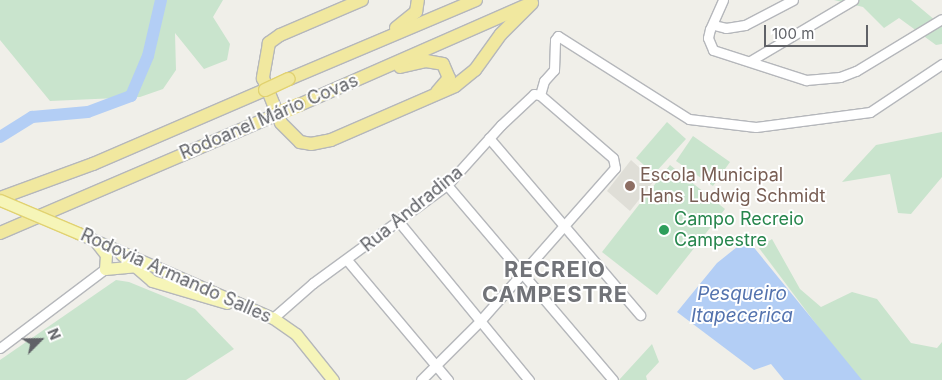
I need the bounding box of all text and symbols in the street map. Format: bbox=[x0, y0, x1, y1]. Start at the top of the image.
scale bar bbox=[767, 15, 871, 47]
text: 100 m bbox=[772, 24, 814, 43]
street label: Rodoanel Mário Covas bbox=[177, 70, 361, 164]
street label: Rua Andradina bbox=[357, 161, 467, 257]
place label: Escola Municipal Hans Ludwig Schmidt bbox=[640, 165, 825, 208]
marker: Escola Municipal Hans Ludwig Schmidt bbox=[624, 180, 636, 192]
place label: Campo Recreio Campestre bbox=[674, 209, 804, 252]
street label: Rodovia Armando Salles bbox=[77, 224, 275, 328]
marker: Campo Recreio Campestre bbox=[658, 224, 670, 236]
district label: RECREIO CAMPESTRE bbox=[481, 256, 629, 308]
water label: Pesqueiro Itapecerica bbox=[691, 283, 793, 327]
north arrow bbox=[15, 315, 65, 365]
text: N bbox=[44, 326, 64, 342]

